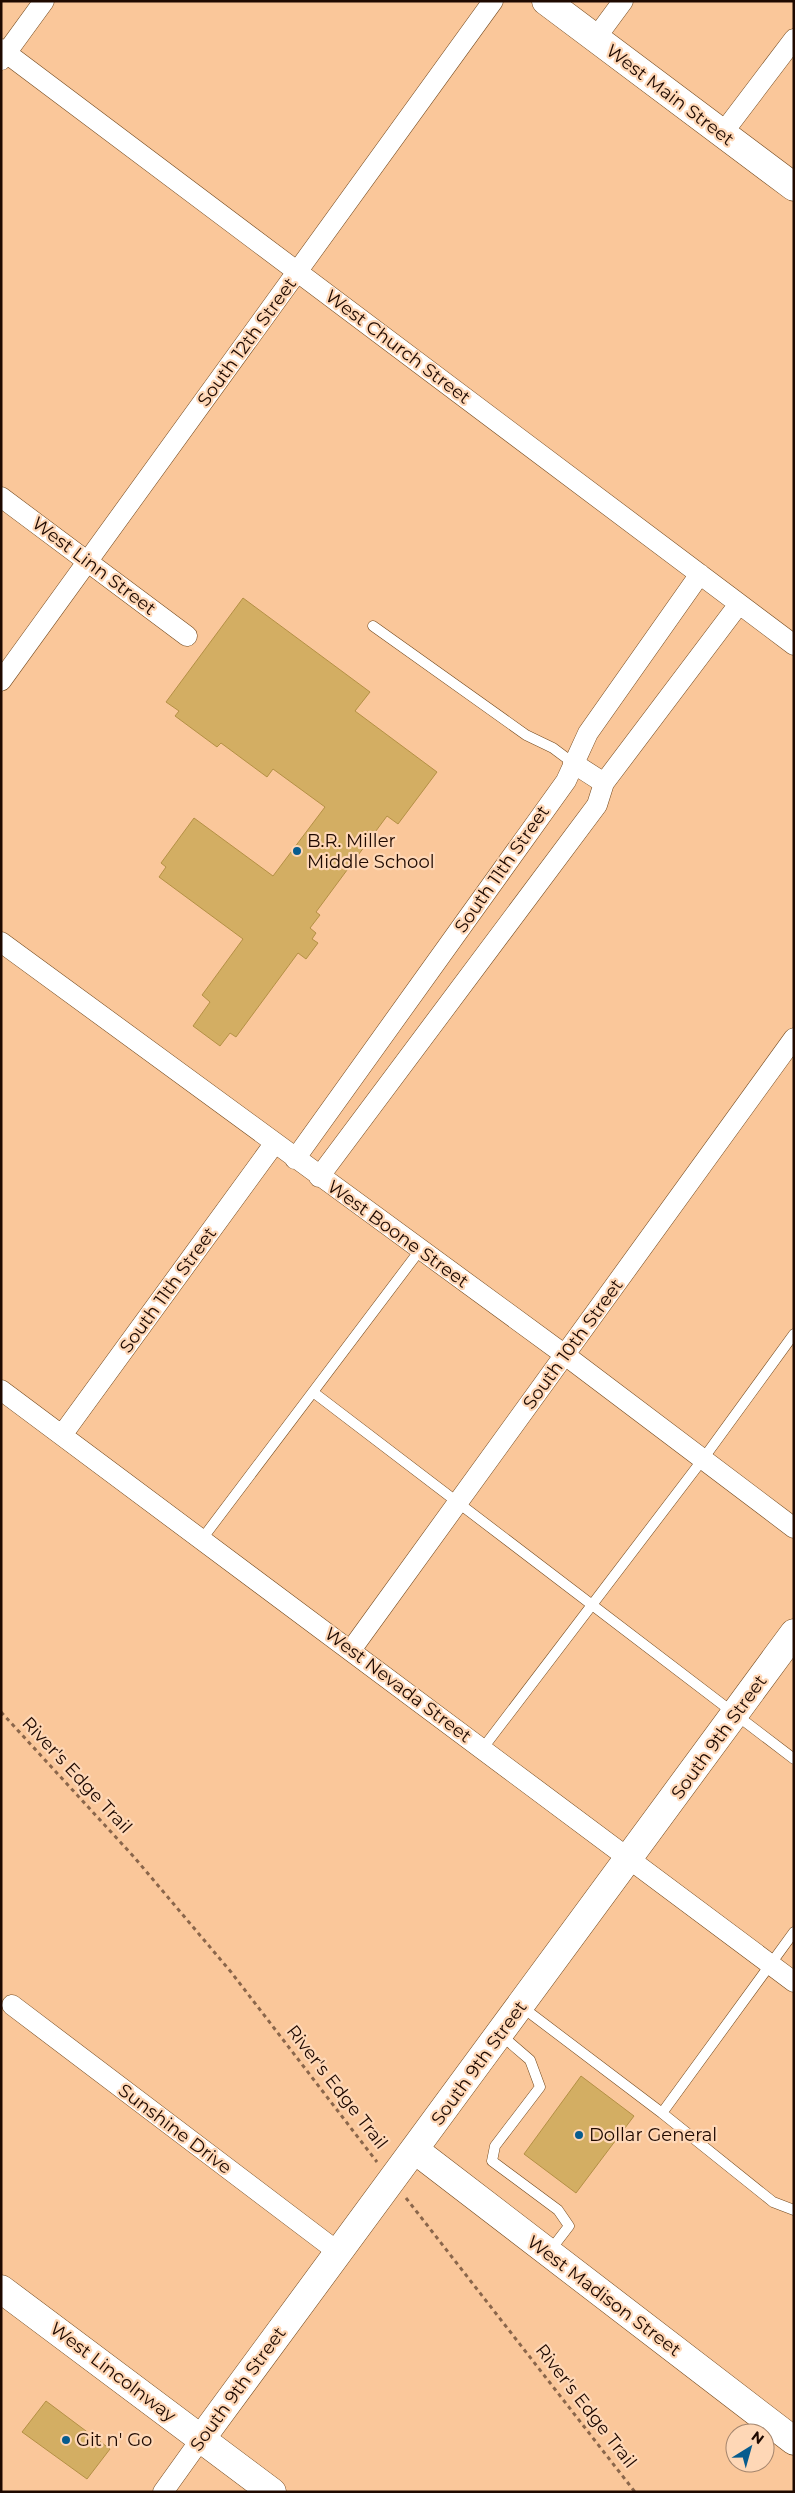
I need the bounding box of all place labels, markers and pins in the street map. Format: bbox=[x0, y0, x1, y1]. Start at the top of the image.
place label: B.R. Miller Middle School bbox=[307, 830, 435, 873]
marker: B.R. Miller Middle School bbox=[291, 845, 303, 857]
place label: Dollar General bbox=[589, 2124, 717, 2146]
marker: Dollar General bbox=[573, 2129, 585, 2141]
place label: Git n' Go bbox=[76, 2429, 152, 2451]
marker: Git n' Go bbox=[60, 2434, 72, 2446]

